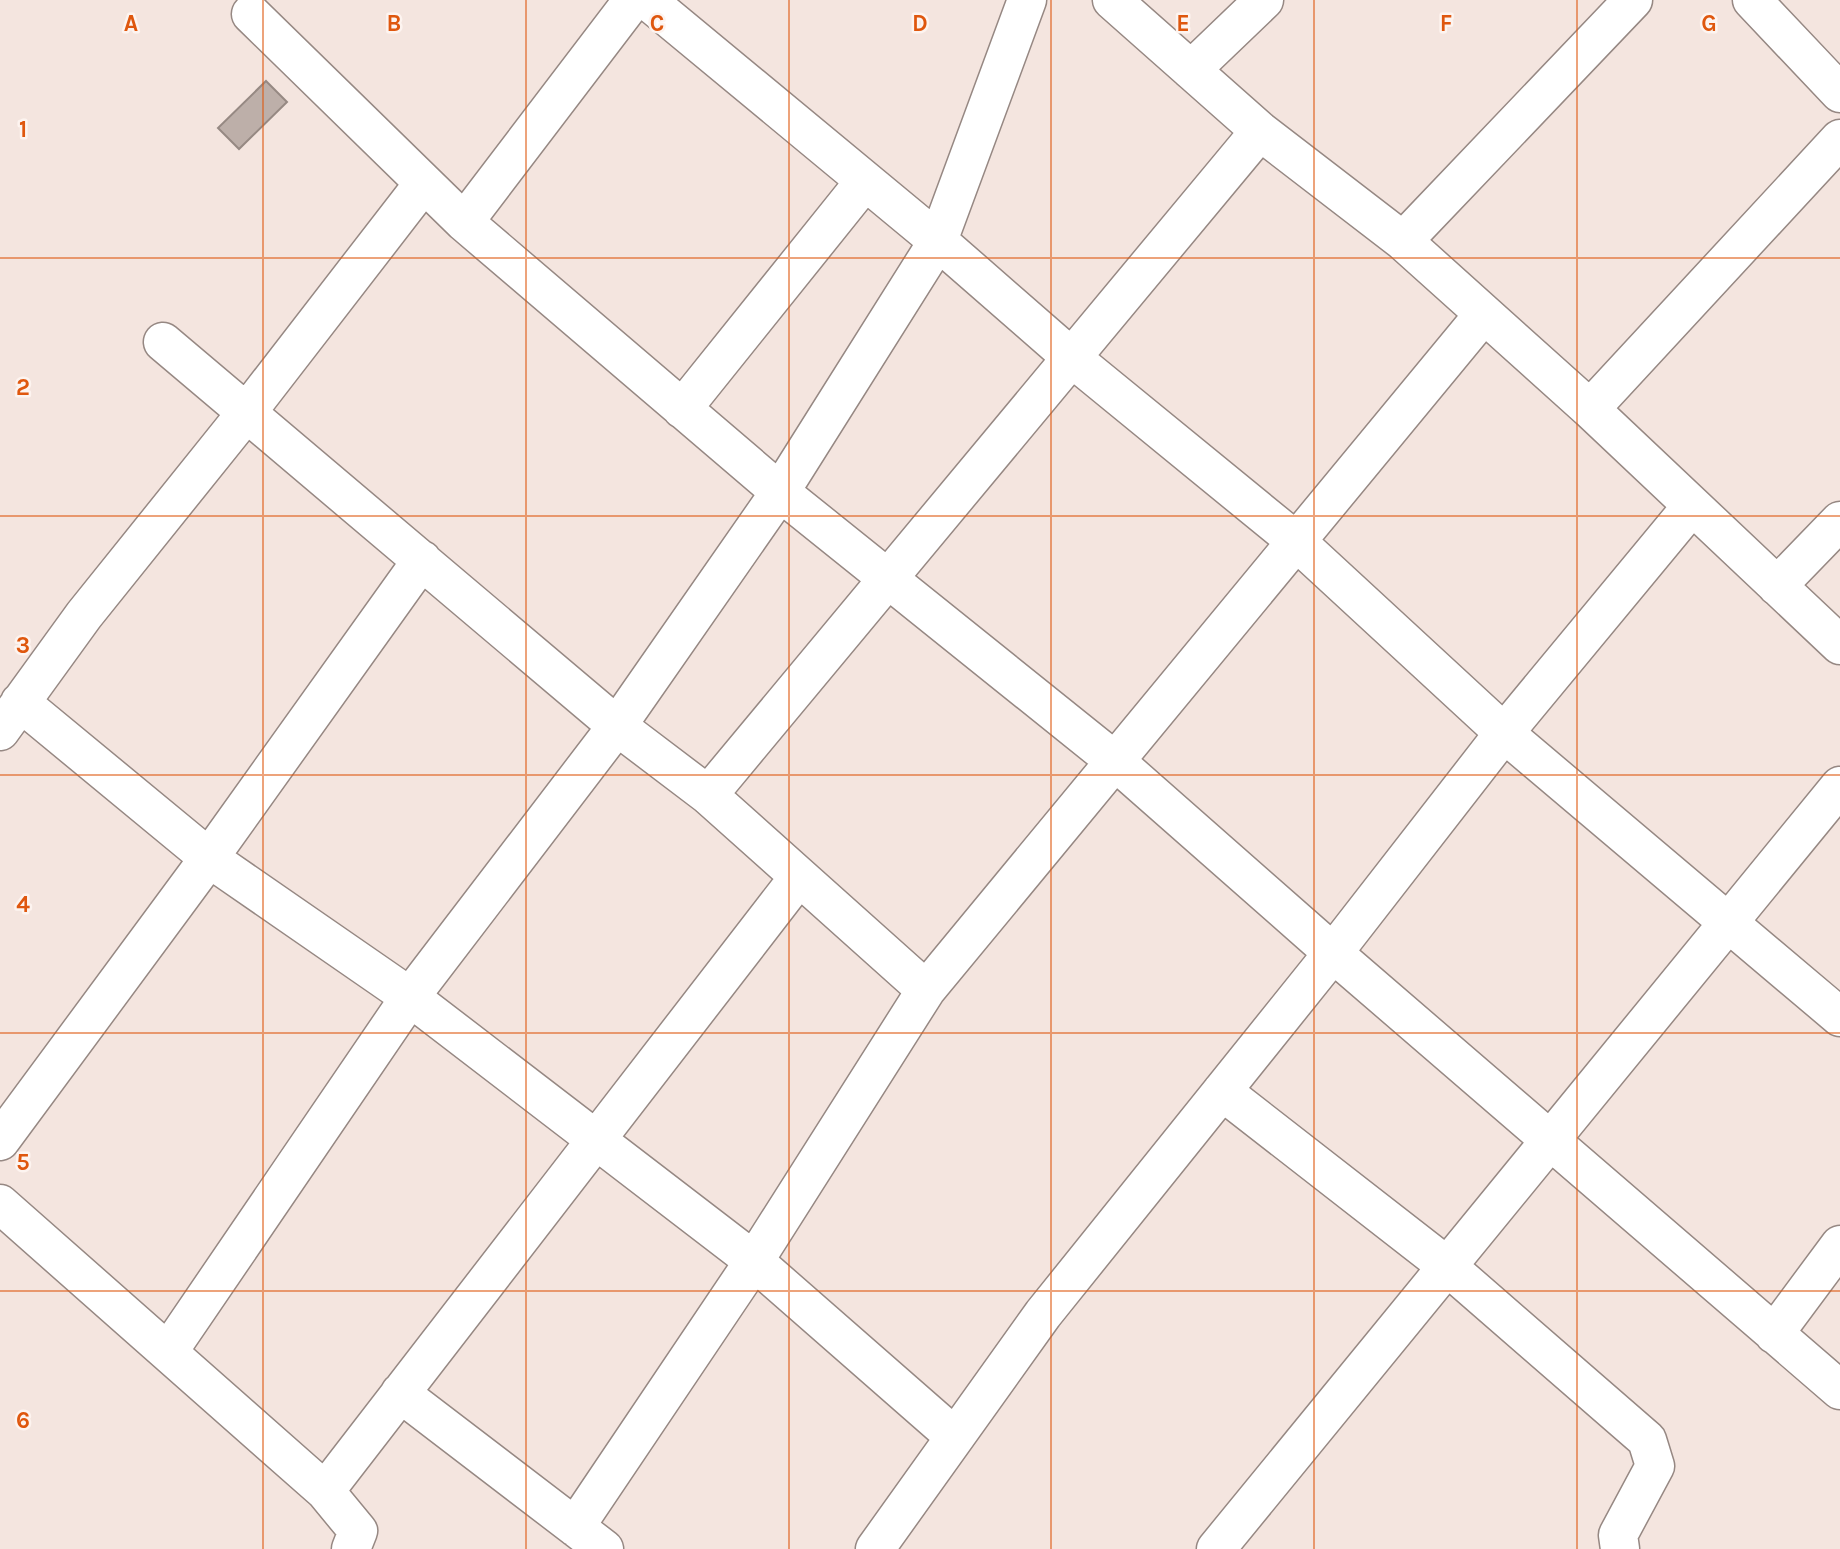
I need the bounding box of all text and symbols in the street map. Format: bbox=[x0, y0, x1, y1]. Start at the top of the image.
text: A bbox=[124, 10, 138, 37]
text: B bbox=[387, 10, 401, 37]
text: C bbox=[650, 10, 664, 37]
text: D bbox=[912, 10, 928, 37]
text: E bbox=[1176, 10, 1190, 37]
text: F bbox=[1440, 10, 1452, 37]
text: G bbox=[1701, 10, 1717, 37]
text: 1 bbox=[19, 116, 27, 143]
text: 2 bbox=[16, 374, 30, 401]
text: 3 bbox=[16, 632, 30, 659]
text: 4 bbox=[16, 891, 30, 918]
text: 5 bbox=[16, 1149, 30, 1176]
text: 6 bbox=[16, 1407, 30, 1434]

